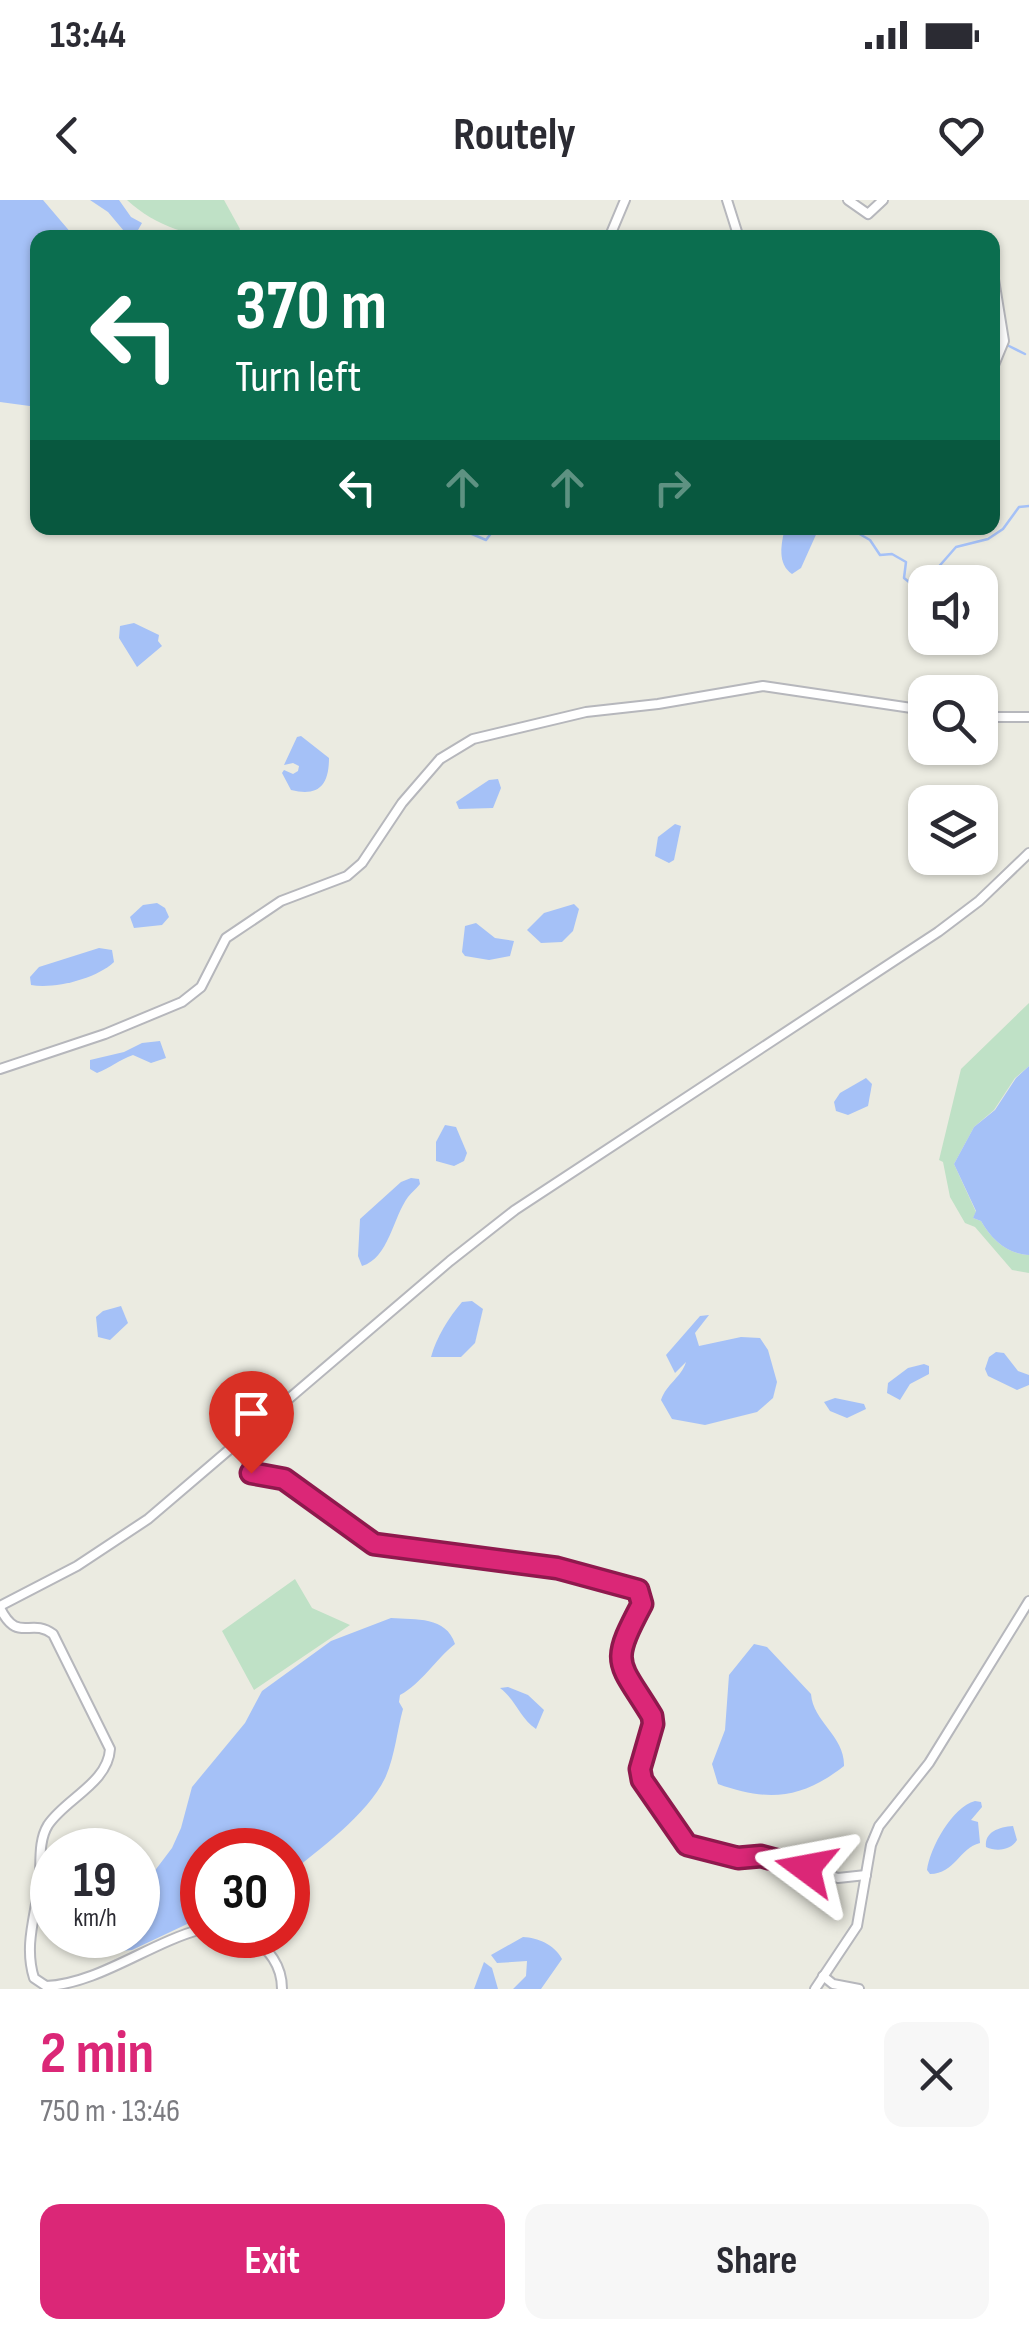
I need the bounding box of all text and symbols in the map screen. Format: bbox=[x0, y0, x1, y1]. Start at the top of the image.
text: 13:44 bbox=[50, 13, 126, 58]
icon: back bbox=[40, 108, 95, 163]
text: Routely bbox=[453, 108, 576, 163]
icon: heart bbox=[934, 108, 989, 163]
text: 370 m bbox=[235, 265, 387, 349]
icon: left bbox=[70, 270, 200, 400]
text: Turn left bbox=[235, 350, 361, 405]
icon: left bbox=[330, 460, 385, 515]
icon: ahead bbox=[435, 460, 490, 515]
icon: ahead bbox=[540, 460, 595, 515]
icon: right bbox=[645, 460, 700, 515]
map controls bbox=[908, 565, 998, 875]
button: sound bbox=[908, 565, 998, 655]
button: search bbox=[908, 675, 998, 765]
button: layers bbox=[908, 785, 998, 875]
pin bbox=[209, 1371, 294, 1474]
icon: arrive bbox=[224, 1386, 279, 1441]
position arrow bbox=[754, 1816, 858, 1920]
speed limit sign: 30 bbox=[180, 1828, 310, 1958]
text: 19 bbox=[73, 1851, 117, 1911]
text: km/h bbox=[73, 1903, 117, 1934]
text: 2 min bbox=[40, 2018, 154, 2090]
button: close bbox=[884, 2022, 989, 2127]
text: 750 m · 13:46 bbox=[40, 2092, 180, 2131]
button: Exit bbox=[40, 2204, 505, 2319]
button: Share bbox=[525, 2204, 989, 2319]

